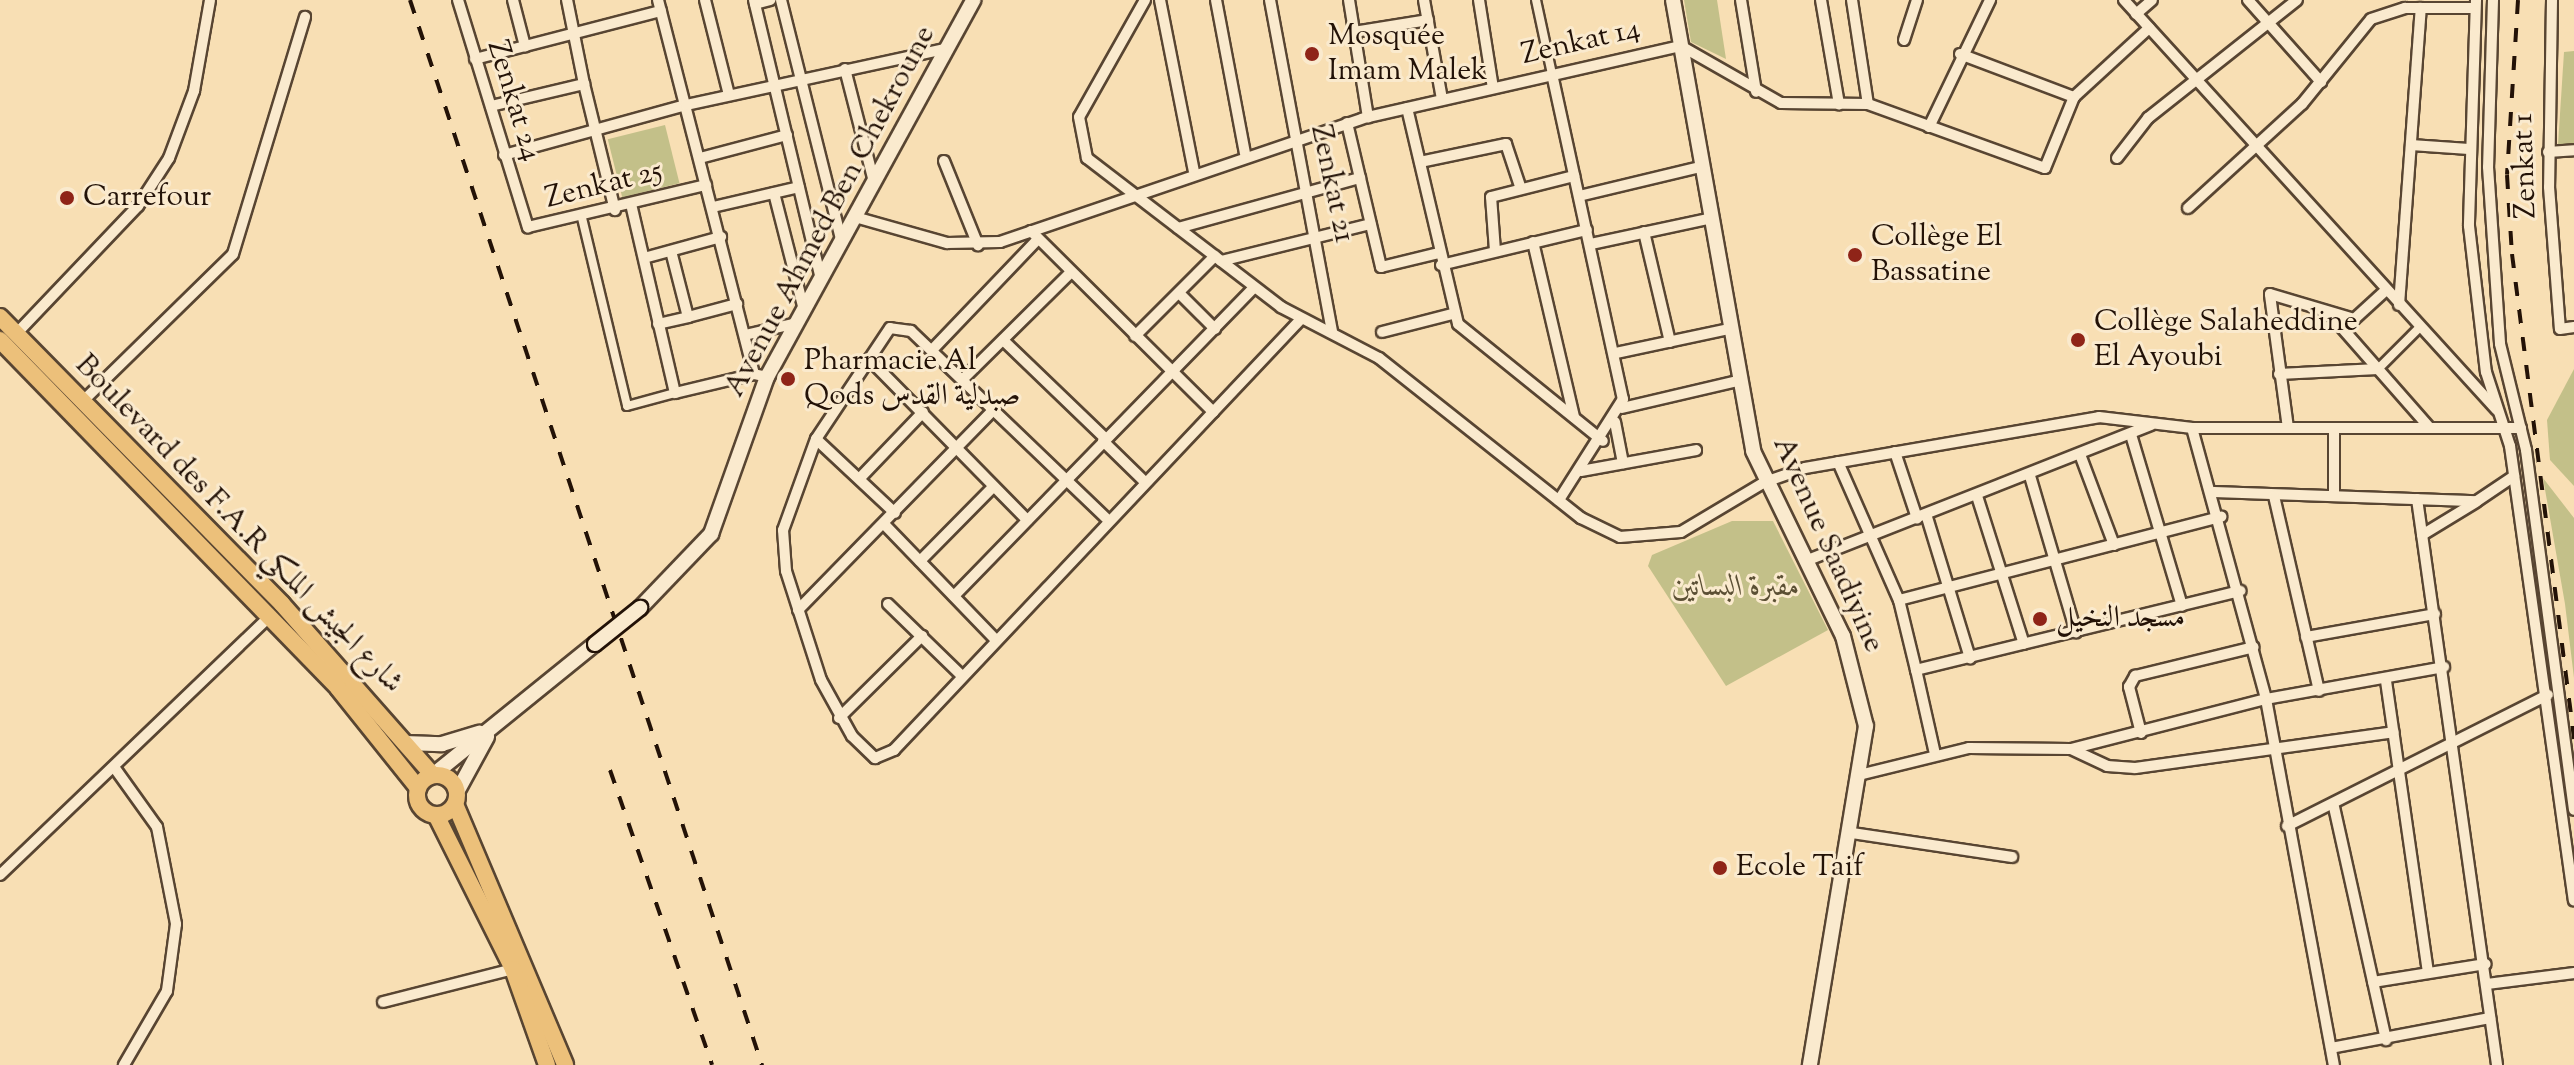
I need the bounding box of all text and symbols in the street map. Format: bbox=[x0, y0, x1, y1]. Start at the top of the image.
street label: Zenkat 14 bbox=[1518, 12, 1644, 74]
place label: Mosquée Imam Malek bbox=[1328, 19, 1487, 90]
street label: Avenue Ahmed Ben Chekroune bbox=[718, 20, 944, 404]
street label: Zenkat 24 bbox=[478, 36, 548, 166]
marker: Mosquée Imam Malek bbox=[1303, 45, 1321, 63]
street label: Zenkat 1 bbox=[2506, 113, 2546, 219]
street label: Zenkat 21 bbox=[1301, 122, 1361, 246]
street label: Zenkat 25 bbox=[542, 154, 666, 218]
place label: Carrefour bbox=[83, 180, 211, 216]
marker: Carrefour bbox=[58, 189, 76, 207]
place label: Collège El Bassatine bbox=[1871, 220, 2002, 290]
marker: Collège El Bassatine bbox=[1846, 246, 1864, 264]
place label: Collège Salaheddine El Ayoubi bbox=[2094, 305, 2358, 376]
marker: Collège Salaheddine El Ayoubi bbox=[2069, 331, 2087, 349]
place label: Pharmacie Al Qods صبدلية القدس bbox=[804, 344, 1020, 414]
street label: Boulevard des F.A.R شارع الجيش الملكي bbox=[66, 348, 410, 702]
marker: Pharmacie Al Qods صبدلية القدس bbox=[779, 370, 797, 388]
street label: Avenue Saadiyine bbox=[1763, 432, 1891, 658]
park label: مقبرة البساتين bbox=[1672, 570, 1800, 606]
place label: مسجد النخيل bbox=[2056, 601, 2185, 637]
marker: مسجد النخيل bbox=[2031, 610, 2049, 628]
place label: Ecole Taif bbox=[1736, 850, 1864, 886]
marker: Ecole Taif bbox=[1711, 859, 1729, 877]

